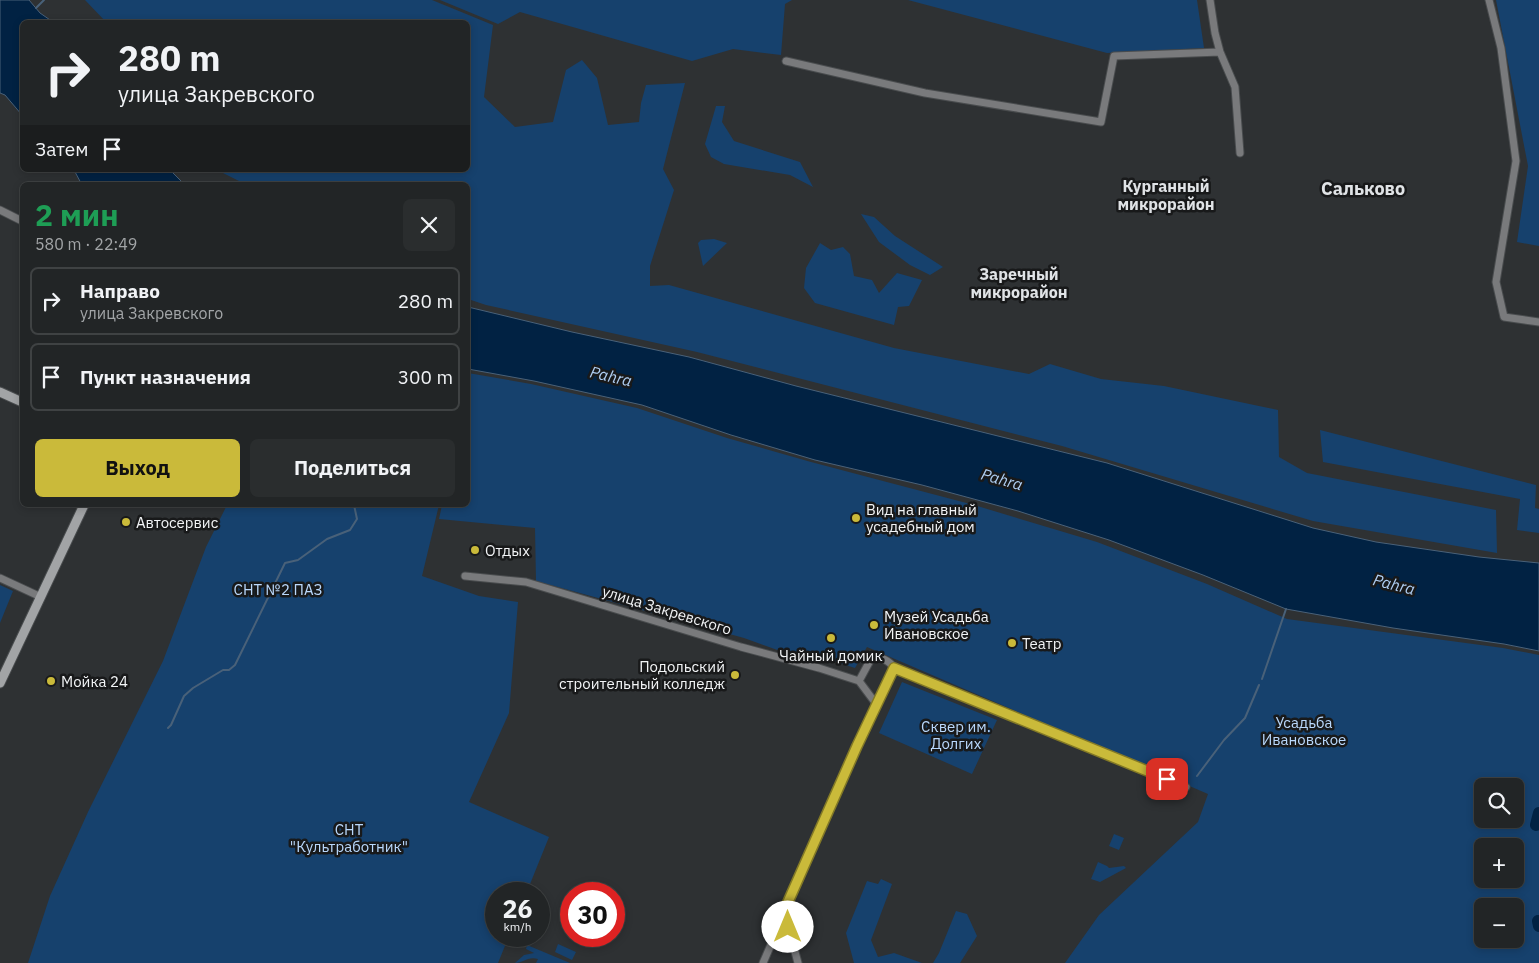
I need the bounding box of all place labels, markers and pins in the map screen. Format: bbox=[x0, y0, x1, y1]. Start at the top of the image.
place label: Вид на главный усадебный дом bbox=[866, 500, 977, 536]
marker: Вид на главный усадебный дом bbox=[850, 512, 862, 524]
place label: Автосервис bbox=[136, 513, 219, 532]
marker: Автосервис bbox=[120, 516, 132, 528]
place label: Отдых bbox=[485, 541, 530, 560]
marker: Отдых bbox=[469, 544, 481, 556]
place label: Музей Усадьба Ивановское bbox=[884, 607, 989, 643]
marker: Музей Усадьба Ивановское bbox=[868, 619, 880, 631]
marker: Чайный домик bbox=[825, 632, 837, 644]
place label: Театр bbox=[1022, 634, 1061, 653]
marker: Театр bbox=[1006, 637, 1018, 649]
place label: Чайный домик bbox=[779, 646, 883, 665]
place label: Подольский строительный колледж bbox=[559, 657, 725, 693]
marker: Подольский строительный колледж bbox=[729, 669, 741, 681]
place label: Мойка 24 bbox=[61, 672, 128, 691]
marker: Мойка 24 bbox=[45, 675, 57, 687]
pin bbox=[1146, 758, 1188, 800]

